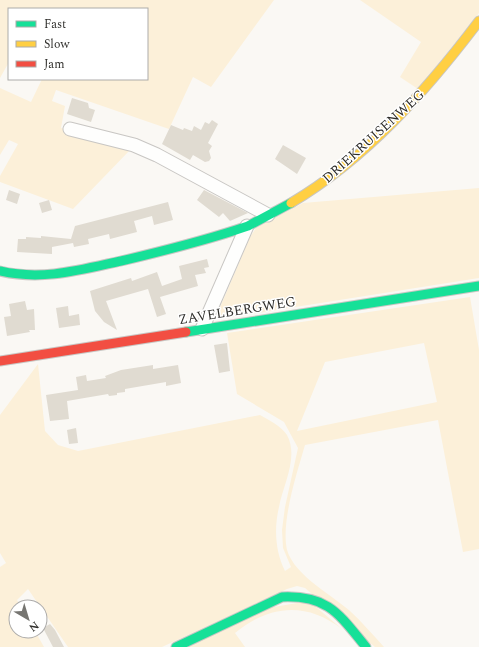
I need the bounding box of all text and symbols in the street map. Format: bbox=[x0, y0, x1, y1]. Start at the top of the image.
legend bbox=[8, 8, 148, 80]
text: Fast bbox=[44, 15, 66, 34]
text: Slow bbox=[44, 35, 70, 54]
text: Jam bbox=[44, 55, 65, 74]
street label: DRIEKRUISENWEG bbox=[317, 84, 429, 188]
street label: ZAVELBERGWEG bbox=[177, 291, 297, 330]
north arrow bbox=[8, 599, 48, 639]
text: N bbox=[25, 617, 43, 636]

